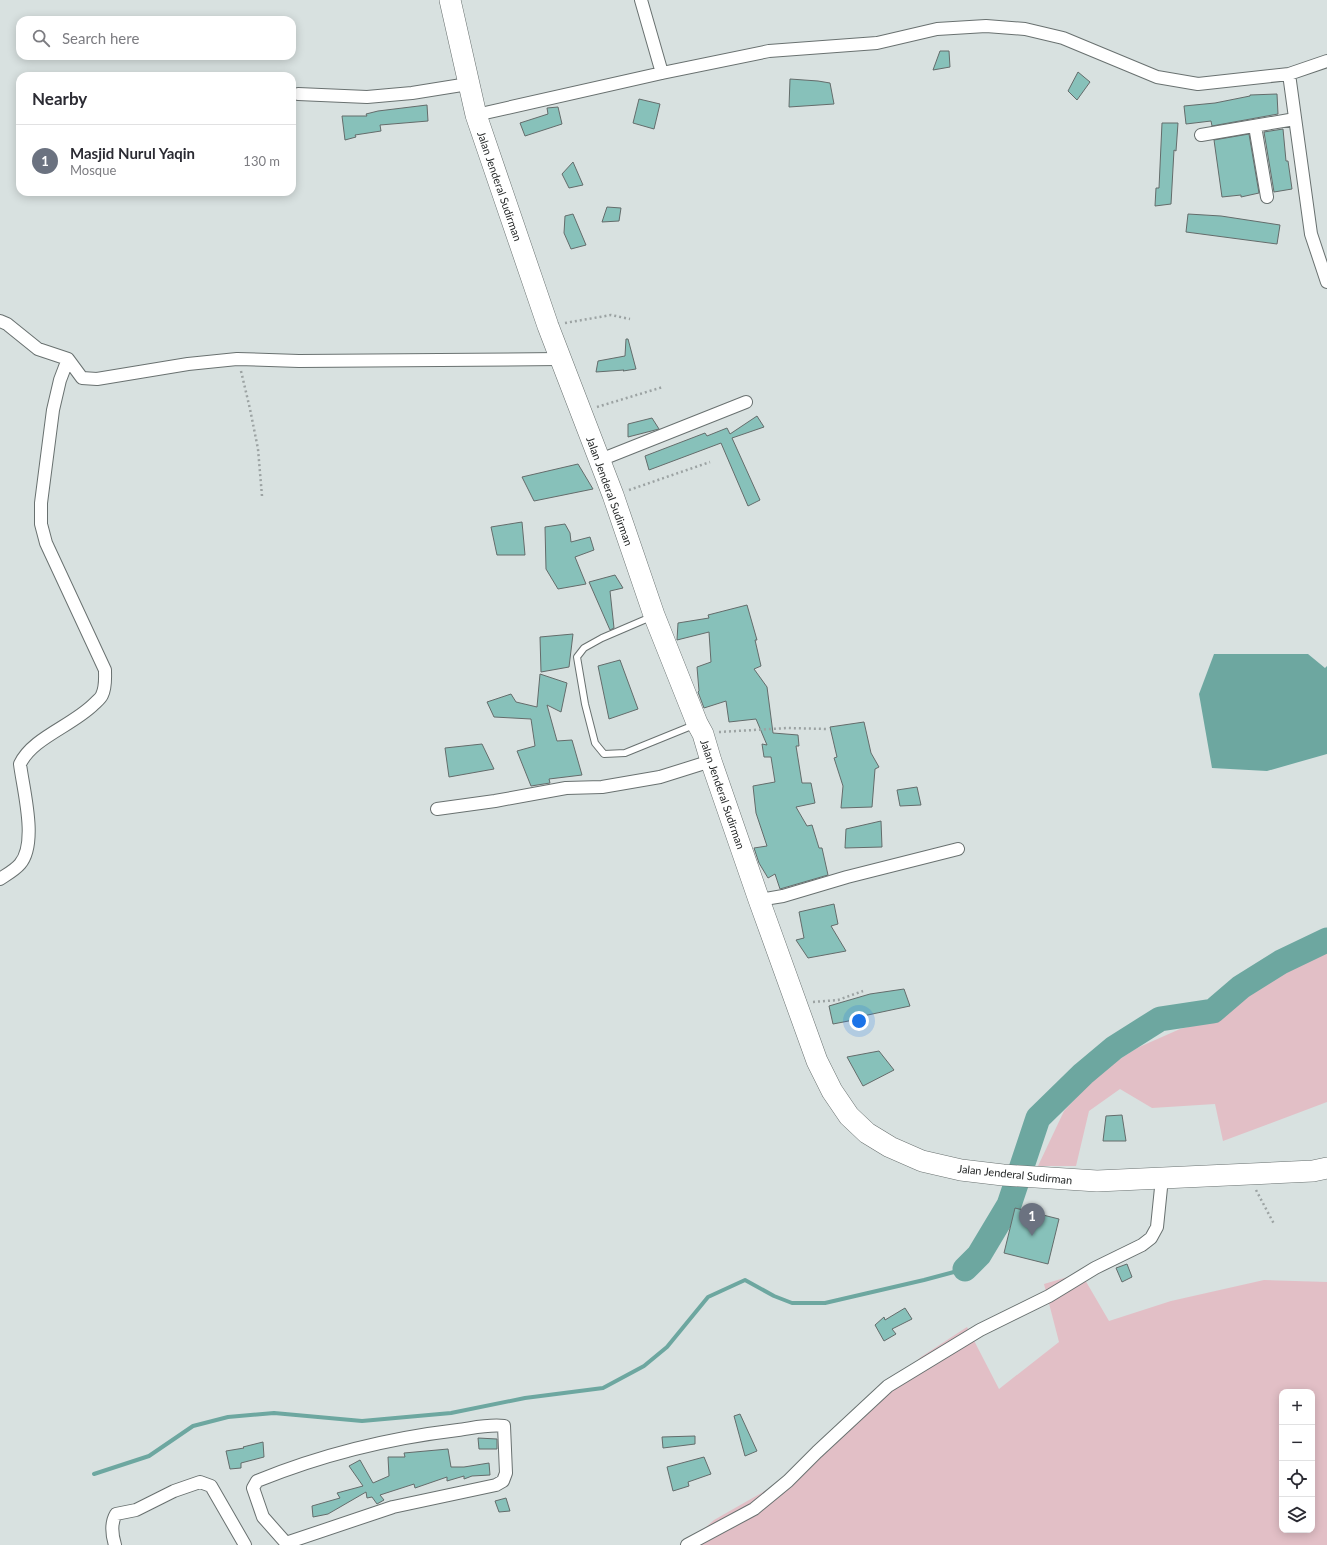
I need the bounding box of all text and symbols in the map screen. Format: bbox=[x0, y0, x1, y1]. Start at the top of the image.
search box bbox=[16, 16, 296, 60]
icon: search bbox=[30, 27, 52, 49]
text: Search here bbox=[62, 29, 139, 47]
text: Nearby bbox=[32, 88, 87, 109]
street label: Jalan Jenderal Sudirman bbox=[475, 129, 525, 243]
text: Masjid Nurul Yaqin bbox=[70, 144, 195, 162]
text: 1 bbox=[41, 153, 49, 169]
text: 130 m bbox=[243, 153, 280, 169]
text: Mosque bbox=[70, 162, 116, 178]
street label: Jalan Jenderal Sudirman bbox=[584, 435, 636, 547]
street label: Jalan Jenderal Sudirman bbox=[698, 737, 748, 851]
your location bbox=[849, 1011, 869, 1031]
street label: Jalan Jenderal Sudirman bbox=[957, 1162, 1073, 1186]
pin: 1 bbox=[1019, 1203, 1045, 1236]
map controls bbox=[1279, 1389, 1315, 1533]
button: + bbox=[1279, 1389, 1315, 1425]
button: − bbox=[1279, 1425, 1315, 1461]
button: locate bbox=[1279, 1461, 1315, 1497]
button: layers bbox=[1279, 1497, 1315, 1533]

